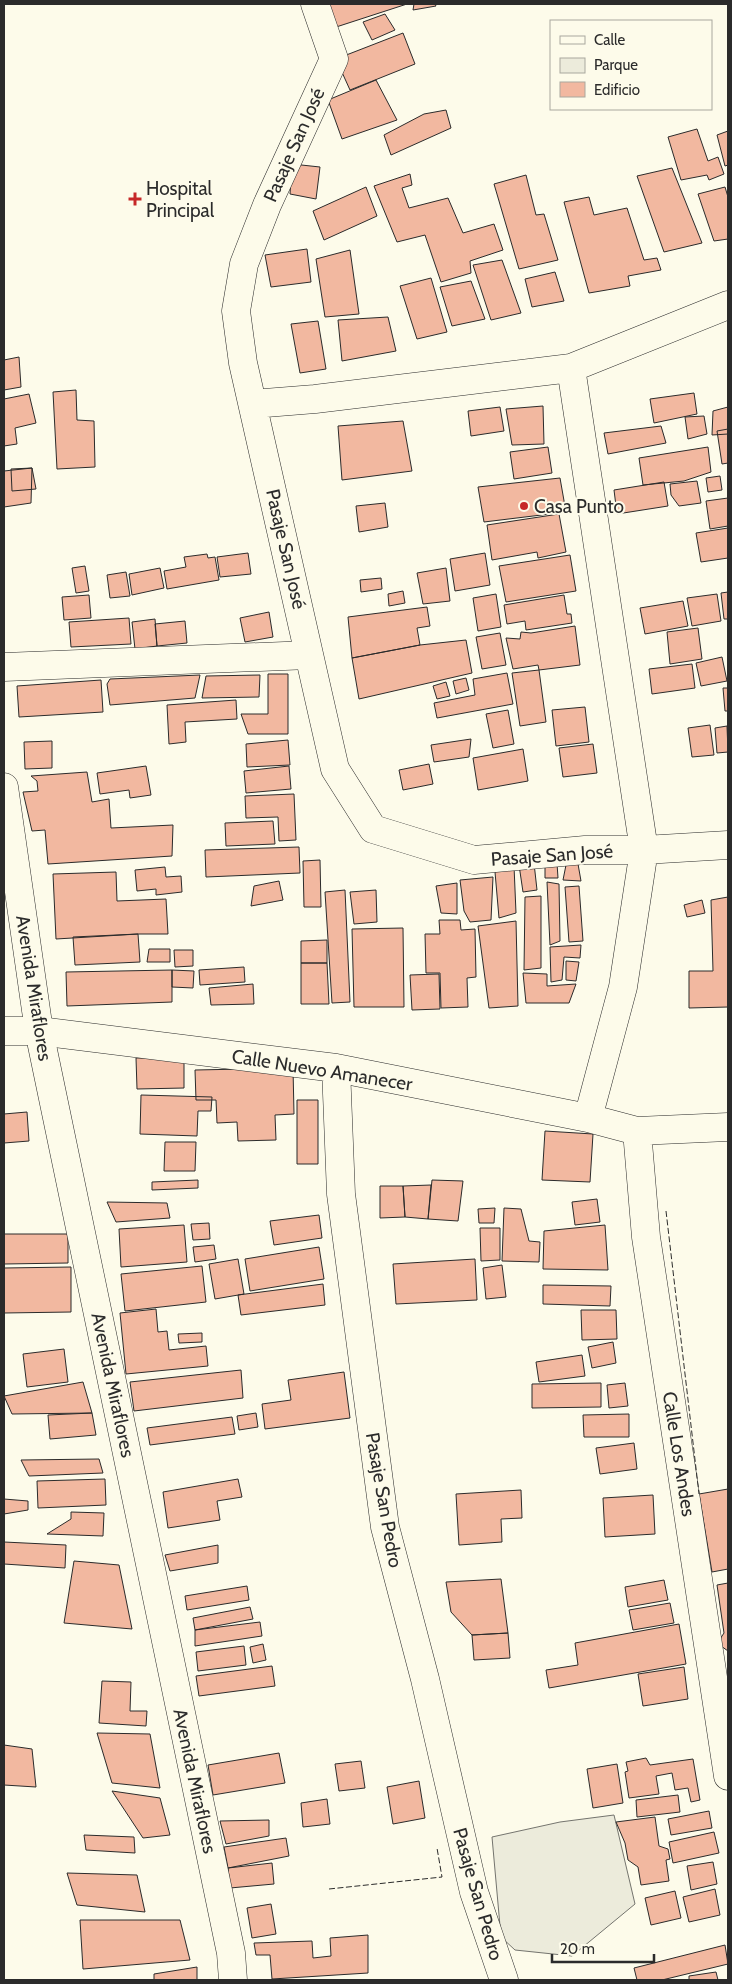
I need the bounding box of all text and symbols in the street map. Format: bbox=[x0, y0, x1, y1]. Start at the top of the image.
legend bbox=[550, 20, 712, 110]
text: Calle bbox=[594, 31, 625, 49]
text: Parque bbox=[594, 56, 638, 74]
text: Edificio bbox=[594, 81, 640, 99]
street label: Pasaje San José bbox=[259, 84, 330, 206]
place label: Hospital Principal bbox=[146, 177, 215, 222]
marker: Hospital Principal bbox=[128, 192, 142, 206]
street label: Pasaje San José bbox=[261, 487, 311, 612]
place label: Casa Punto bbox=[534, 495, 624, 518]
marker: Casa Punto bbox=[518, 500, 530, 512]
street label: Pasaje San José bbox=[490, 839, 614, 871]
street label: Avenida Miraflores bbox=[11, 914, 57, 1063]
street label: Calle Nuevo Amanecer bbox=[230, 1044, 414, 1096]
street label: Avenida Miraflores bbox=[86, 1311, 140, 1459]
street label: Calle Los Andes bbox=[658, 1390, 700, 1518]
street label: Pasaje San Pedro bbox=[361, 1431, 407, 1569]
street label: Avenida Miraflores bbox=[168, 1707, 222, 1855]
street label: Pasaje San Pedro bbox=[448, 1825, 508, 1963]
scale bar bbox=[552, 1932, 654, 1964]
text: 20 m bbox=[560, 1940, 595, 1958]

